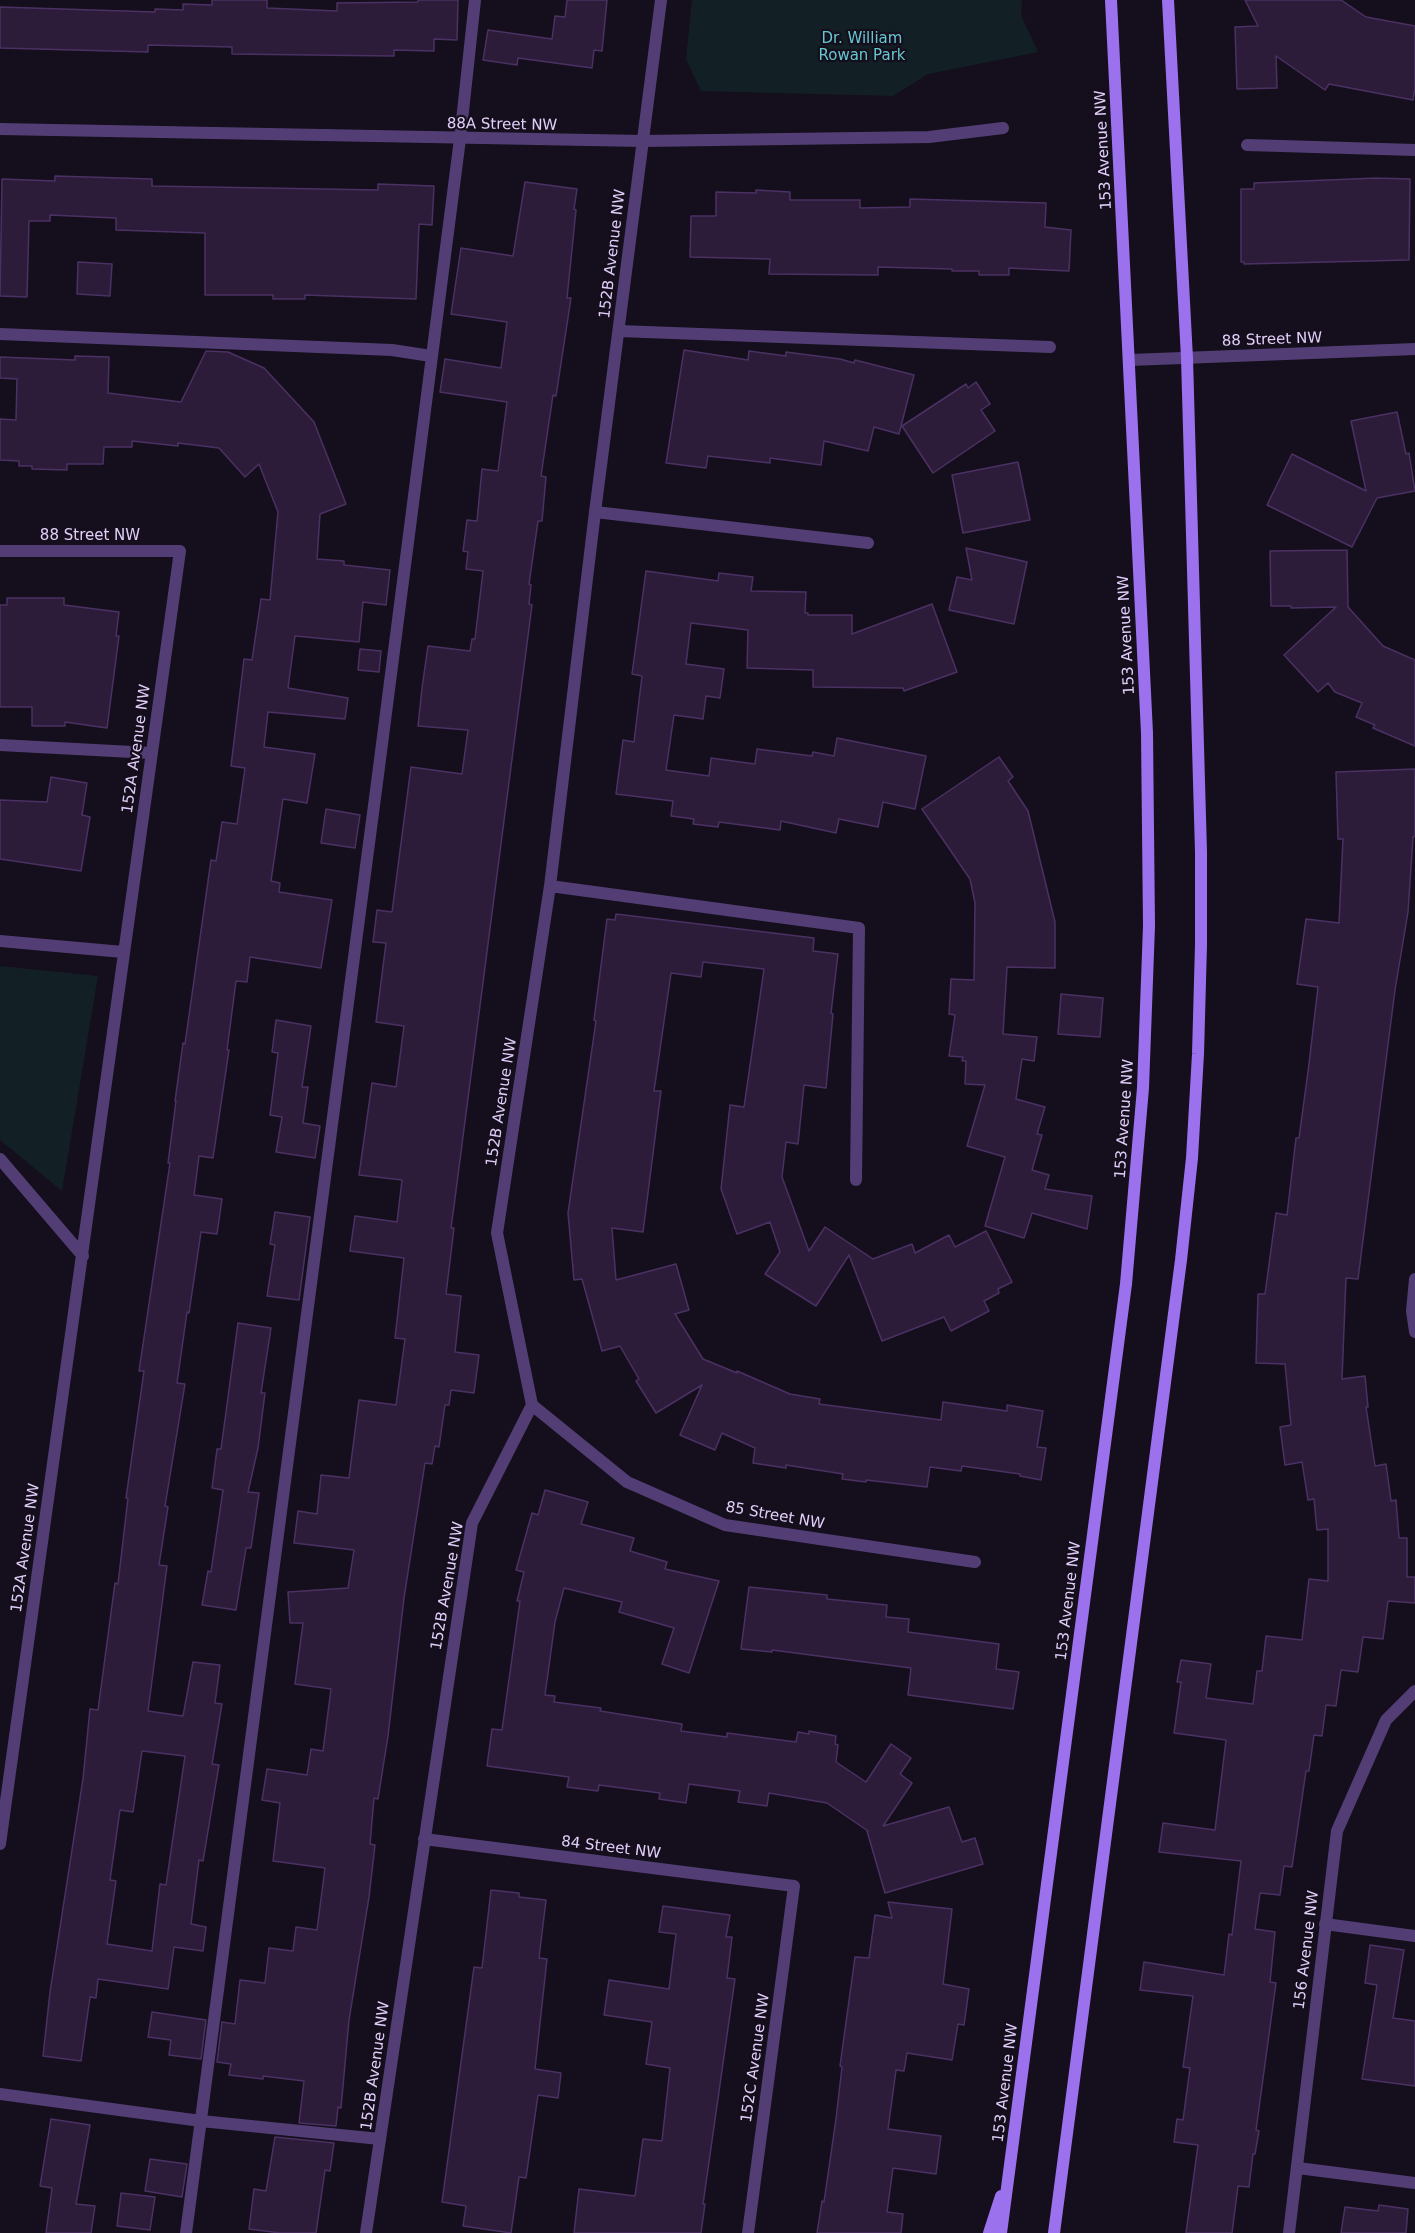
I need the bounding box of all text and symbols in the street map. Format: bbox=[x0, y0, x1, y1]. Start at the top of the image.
park label: Dr. William Rowan Park bbox=[818, 30, 906, 65]
street label: 153 Avenue NW bbox=[1092, 90, 1116, 210]
street label: 88A Street NW bbox=[447, 115, 557, 135]
street label: 152B Avenue NW bbox=[596, 188, 630, 320]
street label: 88 Street NW bbox=[1222, 329, 1322, 351]
street label: 88 Street NW bbox=[40, 527, 140, 545]
street label: 153 Avenue NW bbox=[1115, 575, 1139, 695]
street label: 152A Avenue NW bbox=[119, 683, 155, 815]
street label: 152B Avenue NW bbox=[483, 1036, 521, 1168]
street label: 153 Avenue NW bbox=[1112, 1059, 1138, 1179]
street label: 152A Avenue NW bbox=[8, 1482, 44, 1614]
street label: 85 Street NW bbox=[724, 1498, 826, 1534]
street label: 152B Avenue NW bbox=[428, 1520, 468, 1652]
street label: 153 Avenue NW bbox=[1053, 1540, 1085, 1662]
street label: 84 Street NW bbox=[560, 1833, 662, 1863]
street label: 156 Avenue NW bbox=[1291, 1889, 1323, 2011]
street label: 152C Avenue NW bbox=[738, 1992, 774, 2124]
street label: 152B Avenue NW bbox=[358, 2000, 394, 2132]
street label: 153 Avenue NW bbox=[990, 2022, 1022, 2144]

